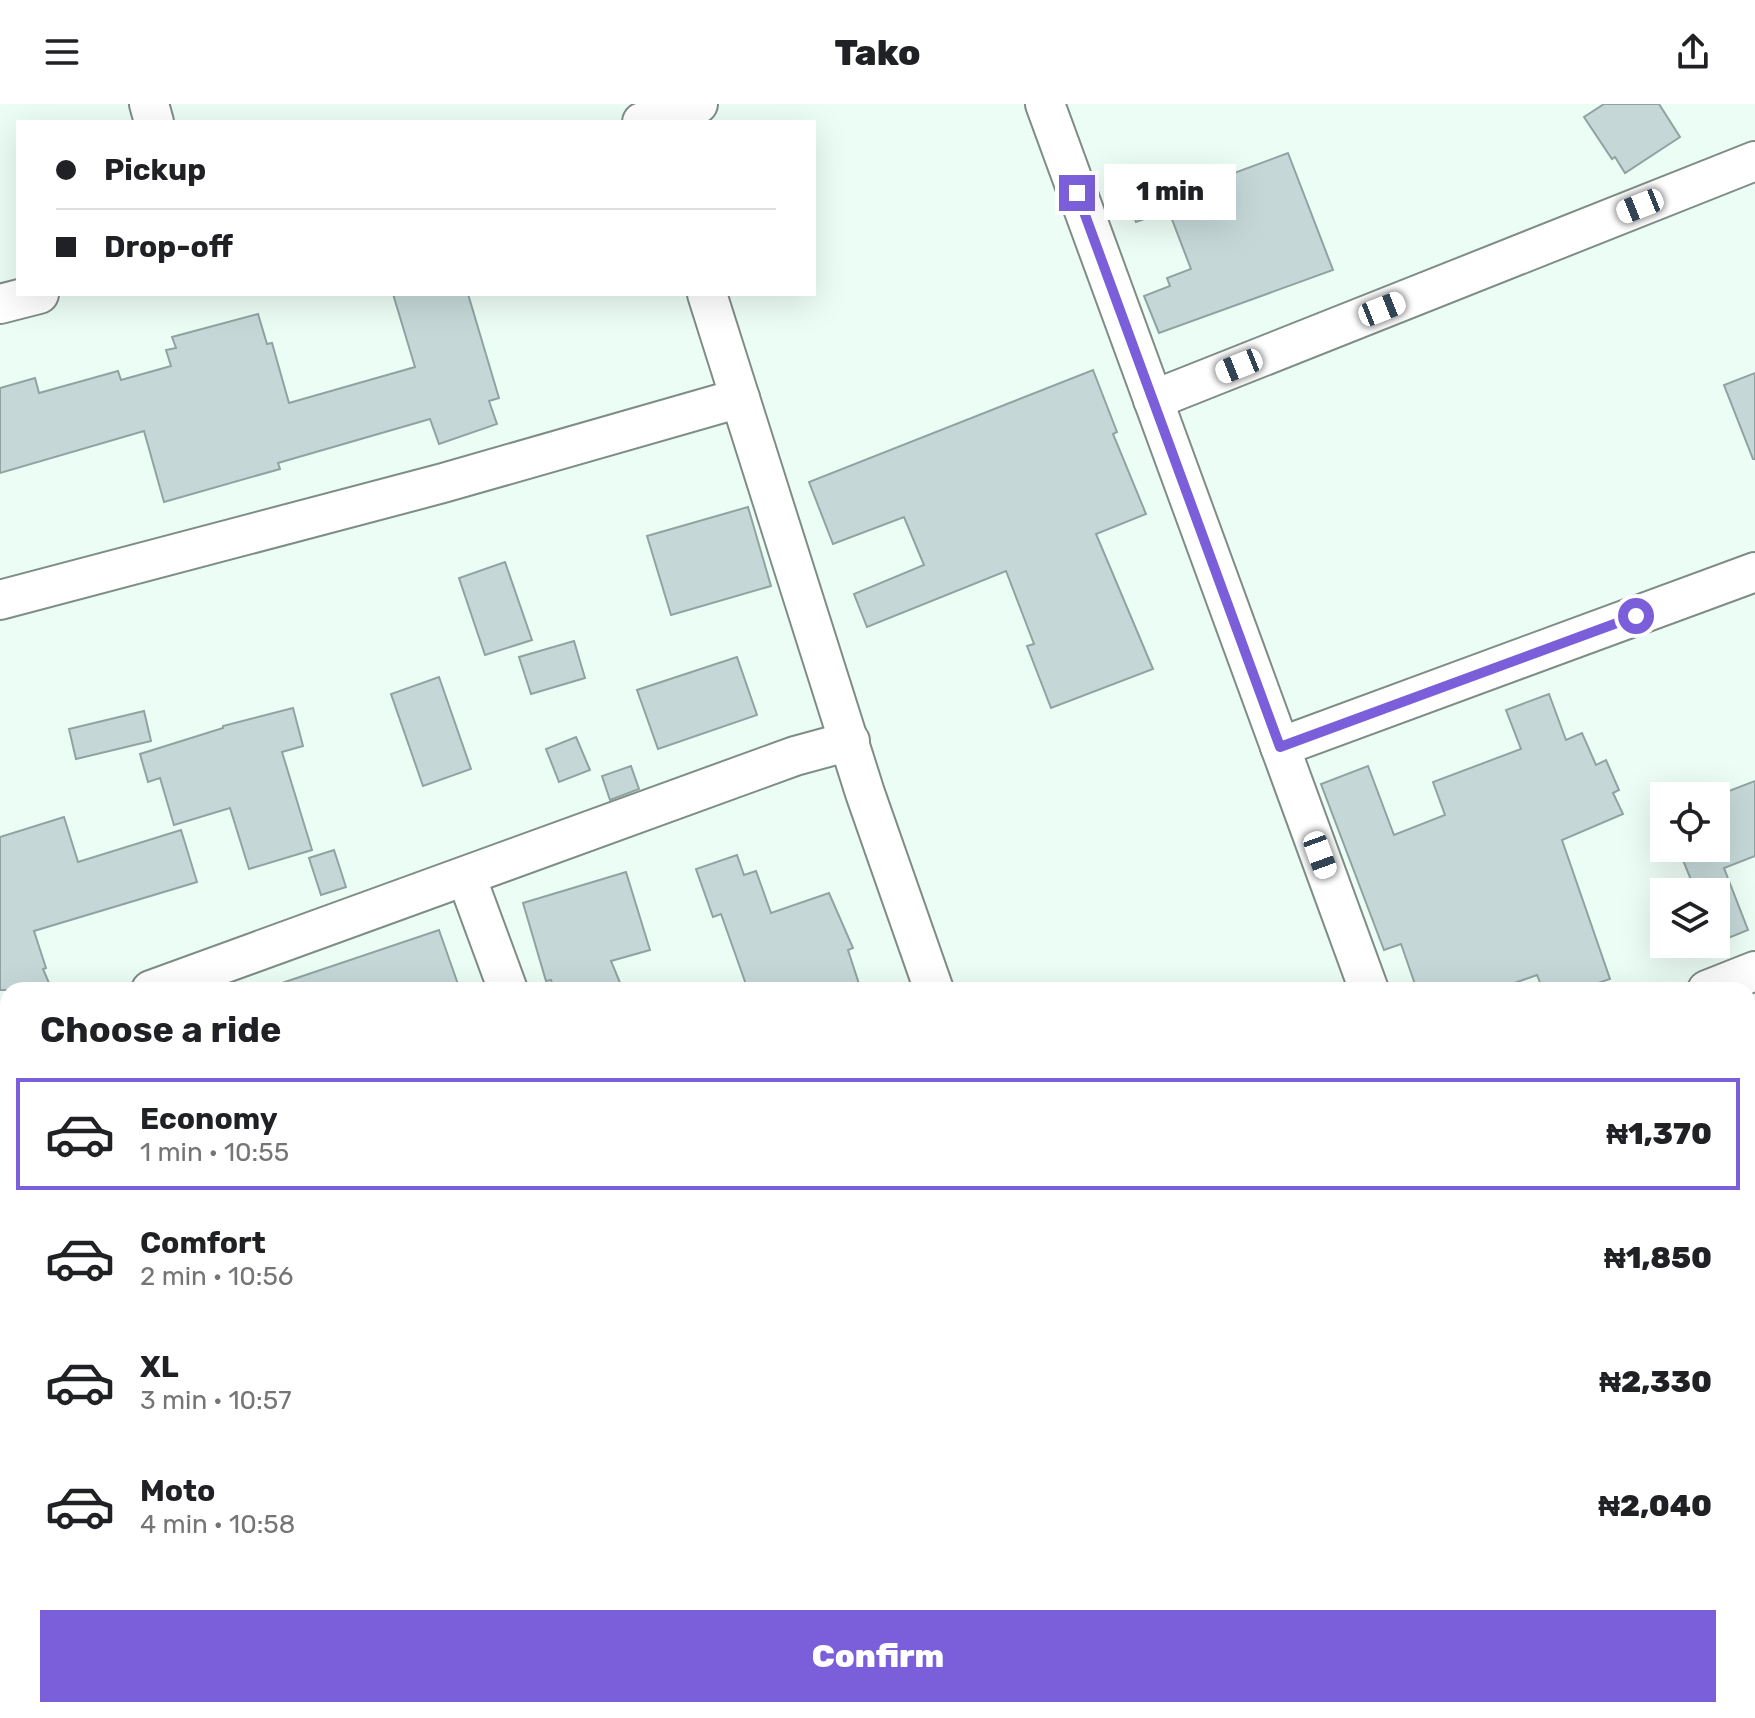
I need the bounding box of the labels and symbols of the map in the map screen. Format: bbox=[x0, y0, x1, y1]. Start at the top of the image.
callout: 1 min bbox=[1105, 165, 1237, 221]
route end bbox=[1059, 175, 1095, 211]
car bbox=[1613, 186, 1667, 226]
car bbox=[1355, 289, 1409, 329]
car bbox=[1212, 346, 1266, 386]
route start bbox=[1618, 598, 1654, 634]
car bbox=[1301, 828, 1339, 882]

